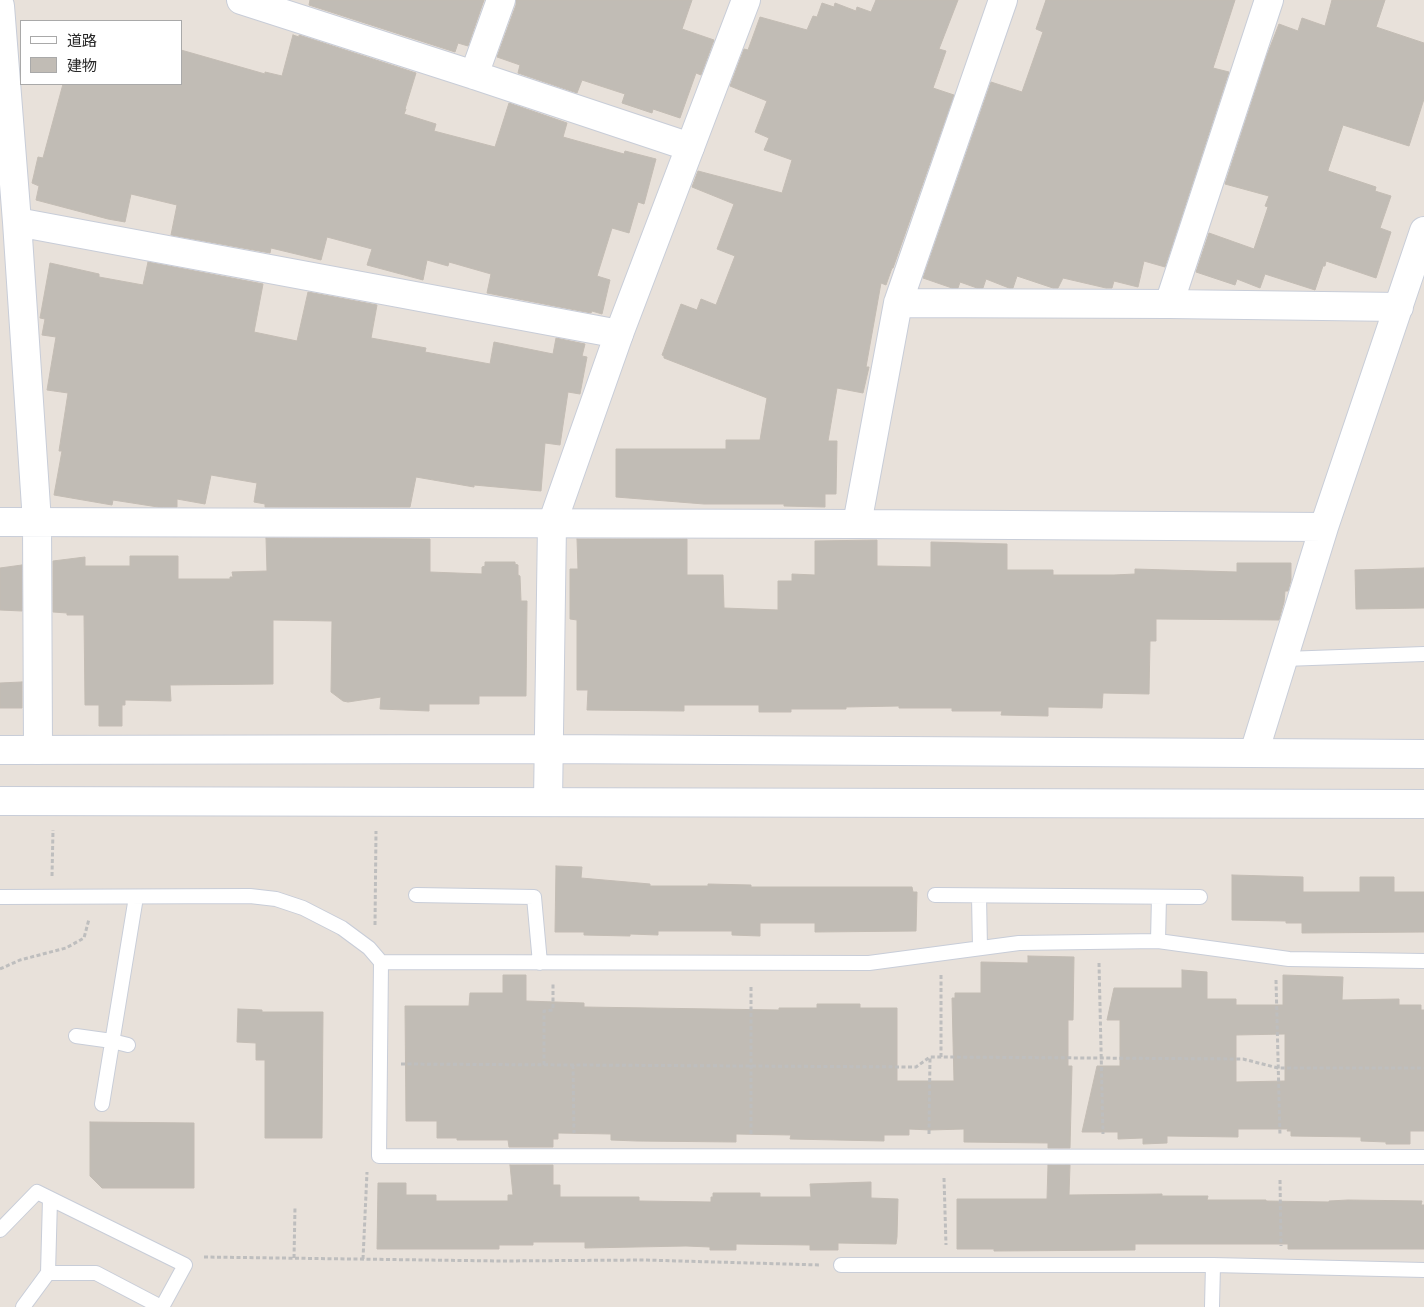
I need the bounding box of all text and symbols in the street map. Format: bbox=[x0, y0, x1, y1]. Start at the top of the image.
legend bbox=[20, 20, 182, 85]
text: 道路 bbox=[67, 31, 97, 50]
text: 建物 bbox=[67, 56, 97, 75]

